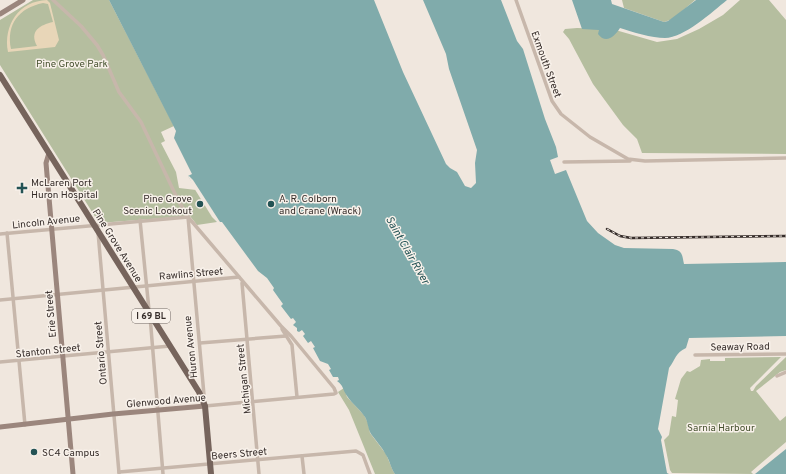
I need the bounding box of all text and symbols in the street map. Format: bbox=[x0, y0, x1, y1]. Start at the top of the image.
street label: Exmouth Street bbox=[527, 29, 564, 100]
park label: Pine Grove Park bbox=[36, 58, 108, 71]
place label: McLaren Port Huron Hospital bbox=[31, 177, 98, 202]
marker: McLaren Port Huron Hospital bbox=[16, 182, 28, 194]
place label: Pine Grove Scenic Lookout bbox=[123, 193, 192, 218]
place label: A. R. Colborn and Crane (Wrack) bbox=[279, 193, 361, 218]
marker: Pine Grove Scenic Lookout bbox=[195, 199, 205, 209]
marker: A. R. Colborn and Crane (Wrack) bbox=[266, 199, 276, 209]
street label: Pine Grove Avenue bbox=[89, 207, 145, 285]
street label: Lincoln Avenue bbox=[12, 212, 81, 233]
water label: Saint Clair River bbox=[382, 214, 433, 288]
street label: Rawlins Street bbox=[159, 265, 224, 284]
street label: Erie Street bbox=[43, 289, 60, 338]
road number: I 69 BL bbox=[132, 309, 170, 323]
street label: Huron Avenue bbox=[182, 315, 201, 379]
street label: Ontario Street bbox=[92, 320, 111, 385]
street label: Seaway Road bbox=[710, 340, 770, 355]
street label: Stanton Street bbox=[15, 342, 81, 361]
street label: Michigan Street bbox=[234, 343, 255, 415]
street label: Glenwood Avenue bbox=[126, 392, 207, 411]
park label: Sarnia Harbour bbox=[687, 422, 755, 435]
street label: Beers Street bbox=[211, 446, 268, 463]
marker: SC4 Campus bbox=[29, 447, 39, 457]
place label: SC4 Campus bbox=[42, 447, 100, 460]

